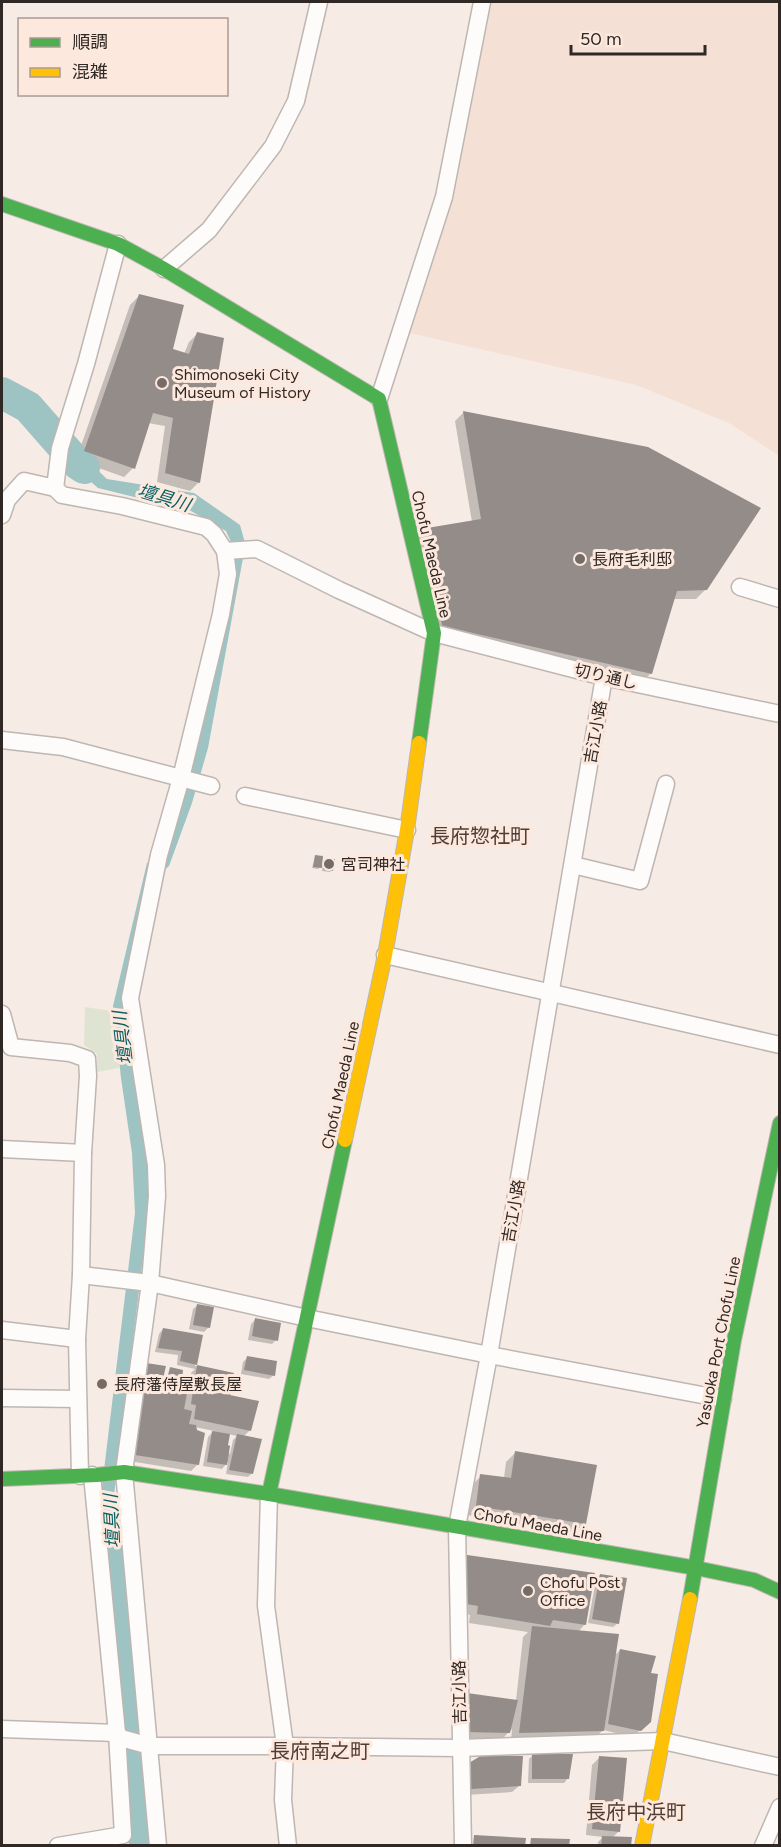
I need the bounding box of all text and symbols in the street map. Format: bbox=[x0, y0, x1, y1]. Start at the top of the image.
legend bbox=[18, 18, 228, 96]
scale bar bbox=[571, 18, 704, 56]
text: 50 m bbox=[580, 28, 622, 50]
text: 順調 bbox=[72, 31, 108, 53]
text: 混雑 bbox=[72, 61, 108, 83]
place label: Shimonoseki City Museum of History bbox=[174, 365, 311, 402]
marker: Shimonoseki City Museum of History bbox=[155, 376, 169, 390]
water label: 壇具川 bbox=[135, 480, 195, 517]
street label: Chofu Maeda Line bbox=[408, 489, 455, 620]
place label: 長府毛利邸 bbox=[592, 550, 672, 569]
marker: 長府毛利邸 bbox=[573, 552, 587, 566]
street label: 切り通し bbox=[573, 660, 639, 693]
street label: 吉江小路 bbox=[581, 699, 610, 765]
district label: 長府惣社町 bbox=[430, 824, 530, 848]
place label: 宮司神社 bbox=[341, 855, 405, 874]
marker: 宮司神社 bbox=[322, 857, 336, 871]
water label: 壇具川 bbox=[109, 1008, 137, 1066]
street label: Chofu Maeda Line bbox=[318, 1019, 363, 1151]
street label: 吉江小路 bbox=[499, 1178, 528, 1244]
street label: Yasuoka Port Chofu Line bbox=[693, 1255, 744, 1429]
place label: 長府藩侍屋敷長屋 bbox=[114, 1375, 242, 1394]
marker: 長府藩侍屋敷長屋 bbox=[95, 1377, 109, 1391]
water label: 壇具川 bbox=[99, 1491, 124, 1549]
street label: Chofu Maeda Line bbox=[472, 1504, 604, 1545]
place label: Chofu Post Office bbox=[540, 1573, 620, 1610]
marker: Chofu Post Office bbox=[521, 1584, 535, 1598]
street label: 吉江小路 bbox=[449, 1660, 470, 1724]
district label: 長府南之町 bbox=[270, 1739, 370, 1763]
district label: 長府中浜町 bbox=[586, 1800, 686, 1824]

